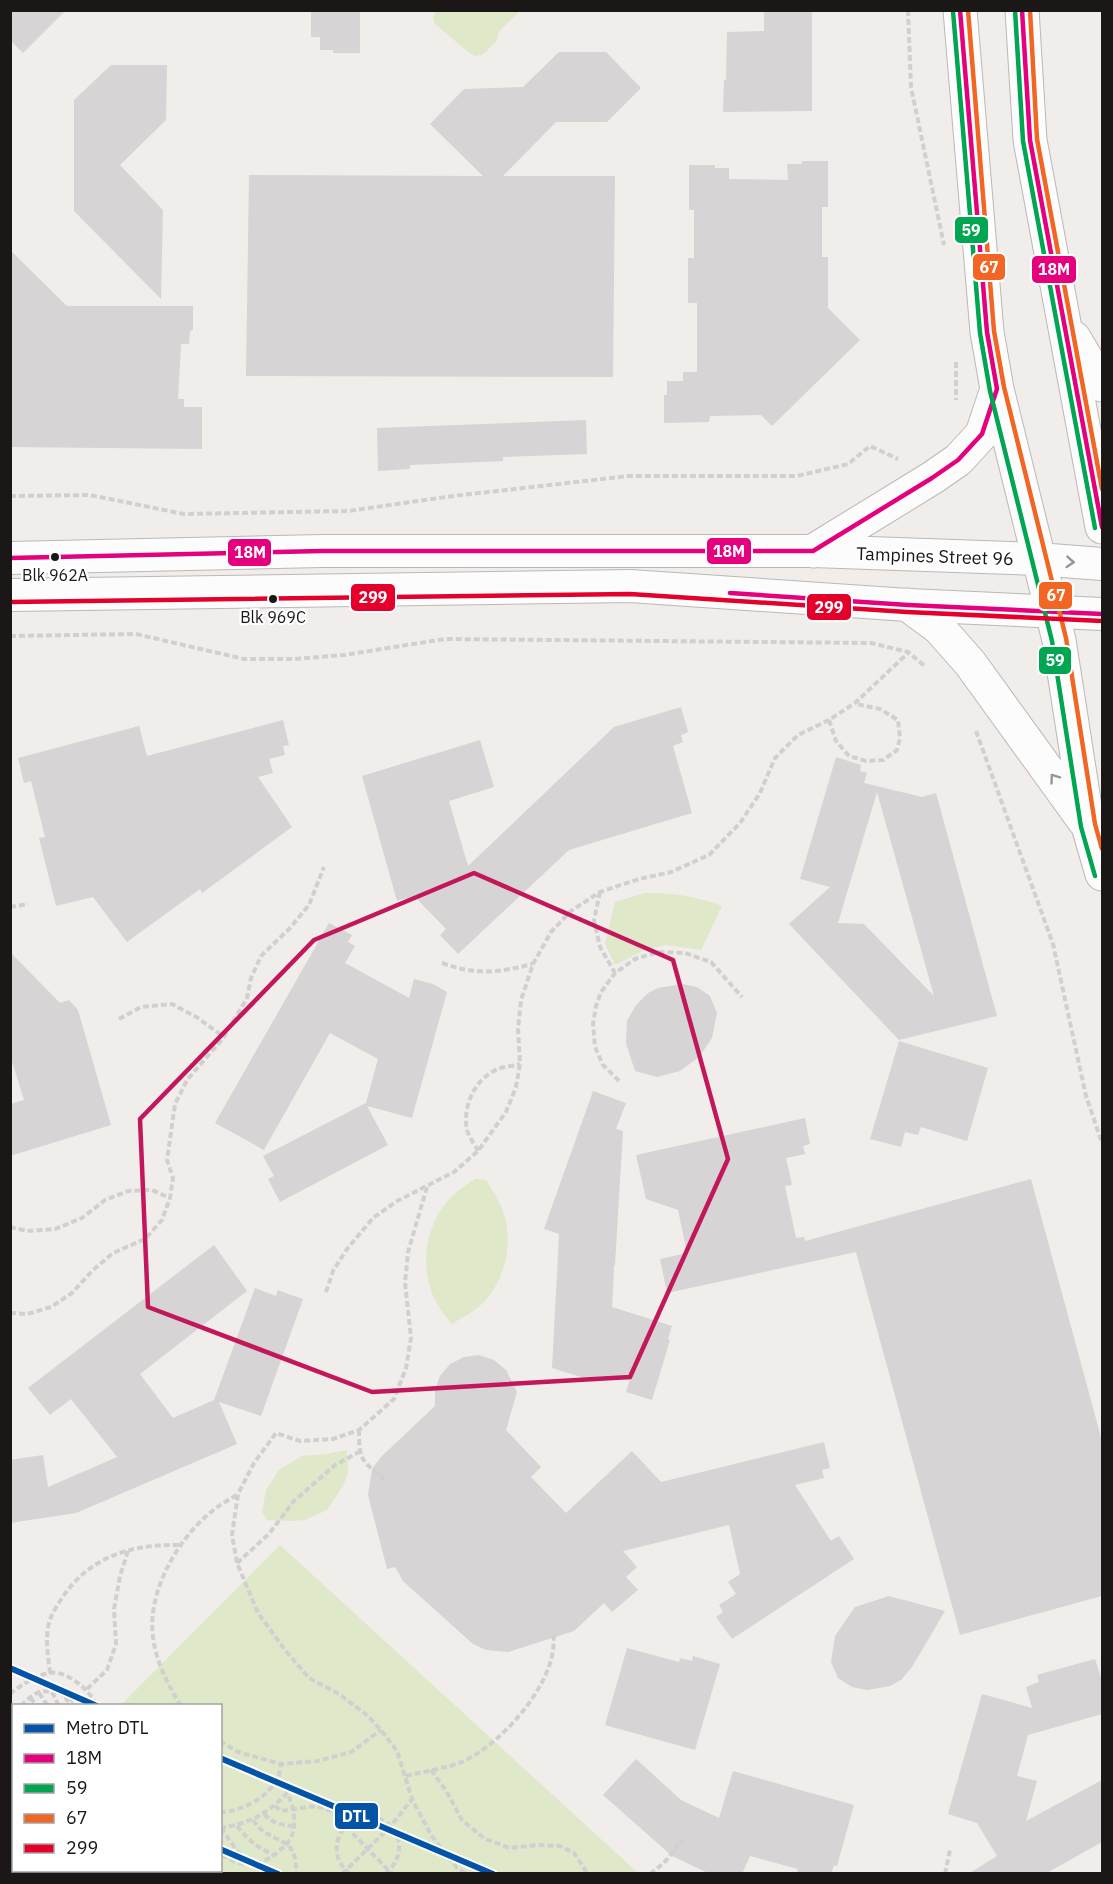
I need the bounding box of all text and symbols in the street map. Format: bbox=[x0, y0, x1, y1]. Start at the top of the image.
line badge: 59 bbox=[954, 216, 989, 244]
text: 59 bbox=[961, 220, 981, 240]
line badge: 67 bbox=[972, 253, 1006, 281]
line badge: 18M bbox=[1031, 255, 1077, 284]
text: 67 bbox=[979, 257, 999, 277]
text: 18M bbox=[1038, 259, 1070, 279]
line badge: 18M bbox=[706, 537, 752, 565]
line badge: 18M bbox=[227, 538, 272, 567]
text: 18M bbox=[713, 541, 745, 561]
text: 18M bbox=[234, 542, 266, 562]
street label: Tampines Street 96 bbox=[856, 542, 1014, 570]
marker: Blk 962A bbox=[49, 551, 61, 563]
one-way arrow bbox=[1066, 555, 1075, 568]
place label: Blk 962A bbox=[22, 565, 88, 585]
line badge: 67 bbox=[1038, 581, 1073, 610]
line badge: 299 bbox=[350, 583, 396, 612]
text: 67 bbox=[1046, 585, 1066, 605]
text: 299 bbox=[359, 587, 387, 607]
marker: Blk 969C bbox=[267, 593, 279, 605]
line badge: 299 bbox=[806, 593, 852, 621]
text: 299 bbox=[815, 597, 843, 617]
place label: Blk 969C bbox=[240, 607, 306, 627]
line badge: 59 bbox=[1038, 646, 1072, 675]
text: 59 bbox=[1045, 650, 1065, 670]
one-way arrow bbox=[1050, 774, 1061, 785]
legend bbox=[12, 1704, 222, 1872]
text: Metro DTL bbox=[66, 1716, 149, 1739]
text: 18M bbox=[66, 1746, 102, 1769]
text: 59 bbox=[66, 1776, 88, 1799]
line badge: DTL bbox=[334, 1802, 379, 1830]
text: 67 bbox=[66, 1806, 88, 1829]
text: DTL bbox=[342, 1806, 370, 1826]
text: 299 bbox=[66, 1836, 98, 1859]

